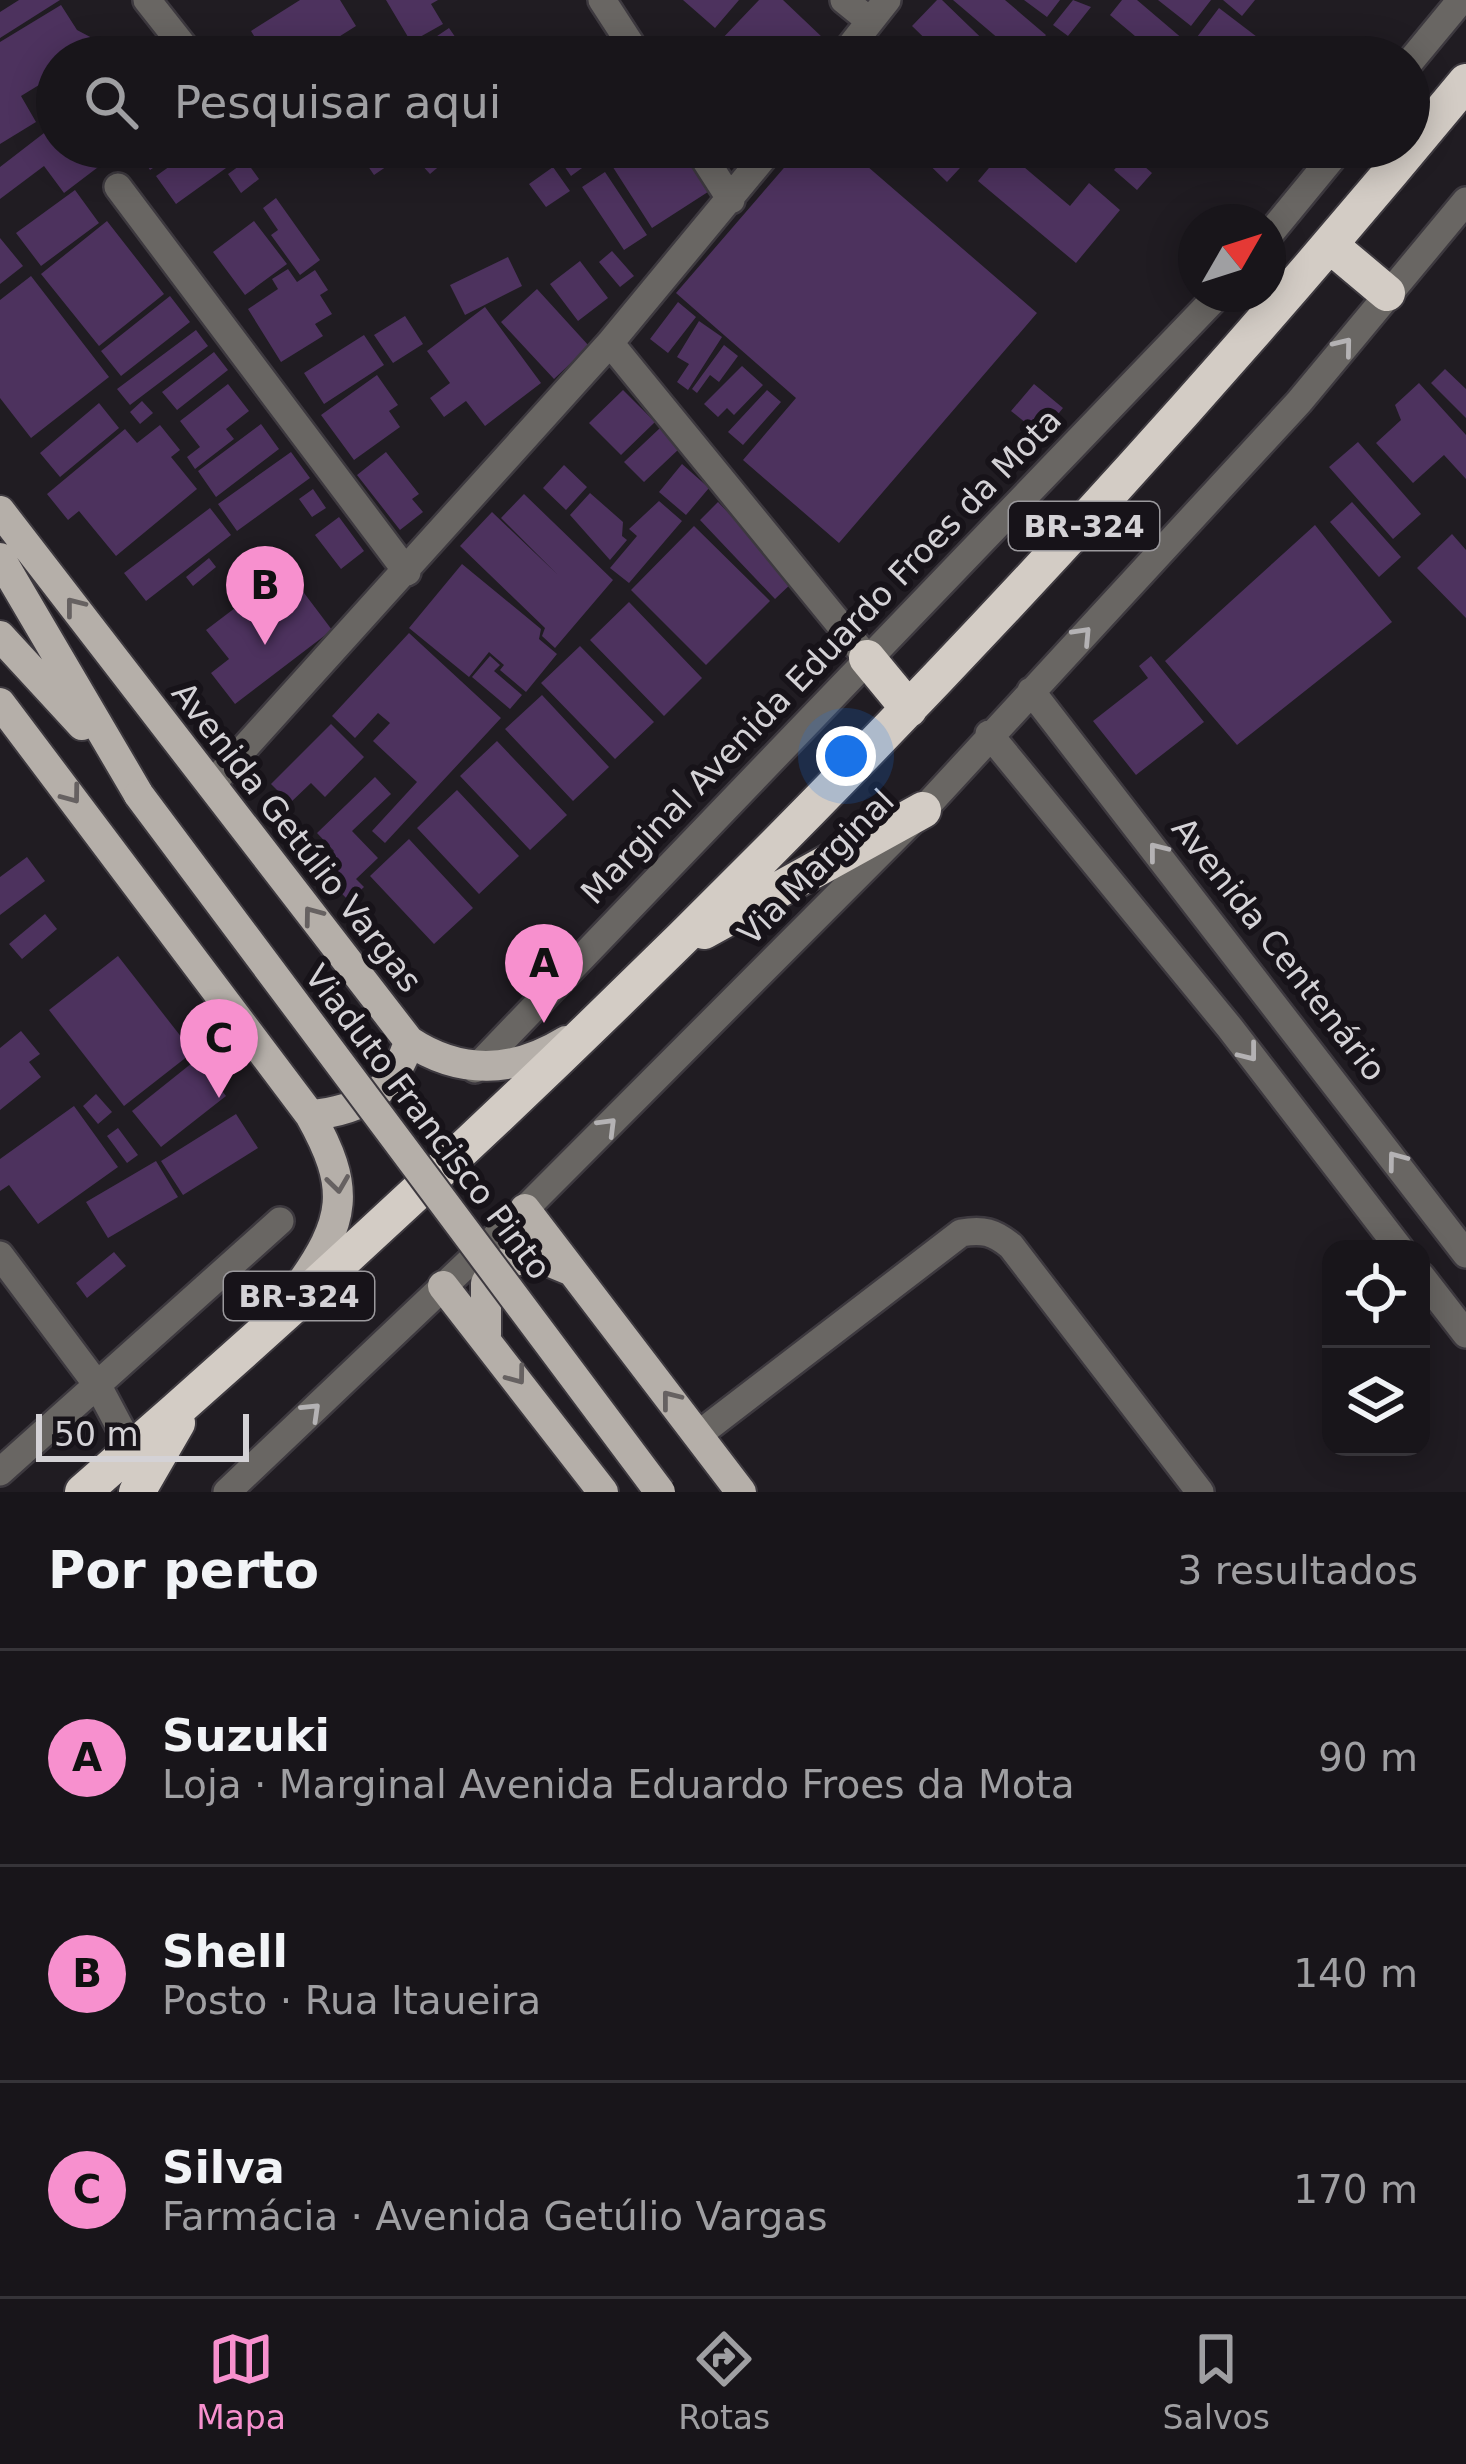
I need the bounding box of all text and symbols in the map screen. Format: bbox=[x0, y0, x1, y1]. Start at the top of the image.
search box bbox=[36, 36, 1430, 168]
icon: search bbox=[78, 69, 144, 135]
text: Pesquisar aqui bbox=[174, 76, 501, 129]
north arrow bbox=[1178, 204, 1286, 312]
one-way arrow bbox=[1330, 337, 1351, 359]
street label: Marginal Avenida Eduardo Froes da Mota bbox=[573, 400, 1069, 912]
road number: BR-324 bbox=[1009, 502, 1159, 550]
pin: B bbox=[226, 546, 304, 645]
one-way arrow bbox=[67, 598, 88, 620]
one-way arrow bbox=[1069, 627, 1090, 648]
street label: Avenida Getúlio Vargas bbox=[164, 674, 430, 1000]
your location bbox=[816, 726, 876, 786]
street label: Via Marginal bbox=[730, 781, 902, 953]
one-way arrow bbox=[57, 782, 79, 804]
street label: Avenida Centenário bbox=[1164, 809, 1394, 1089]
one-way arrow bbox=[1150, 843, 1171, 865]
one-way arrow bbox=[305, 907, 326, 929]
pin: A bbox=[505, 924, 583, 1023]
street label: Viaduto Francisco Pinto bbox=[297, 957, 559, 1287]
pin: C bbox=[180, 999, 258, 1098]
one-way arrow bbox=[1235, 1039, 1256, 1061]
one-way arrow bbox=[594, 1119, 616, 1141]
one-way arrow bbox=[1389, 1152, 1410, 1174]
one-way arrow bbox=[324, 1174, 350, 1193]
map controls bbox=[1322, 1240, 1430, 1456]
button: locate bbox=[1322, 1240, 1430, 1348]
road number: BR-324 bbox=[224, 1272, 374, 1320]
button: layers bbox=[1322, 1348, 1430, 1456]
one-way arrow bbox=[502, 1363, 524, 1385]
one-way arrow bbox=[663, 1390, 685, 1412]
one-way arrow bbox=[298, 1404, 319, 1426]
scale bar bbox=[36, 1408, 249, 1461]
text: 50 m bbox=[54, 1415, 139, 1454]
text: Por perto bbox=[48, 1541, 319, 1600]
text: 3 resultados bbox=[1178, 1548, 1418, 1593]
text: Suzuki bbox=[162, 1709, 330, 1762]
text: A bbox=[72, 1735, 102, 1780]
text: 90 m bbox=[1318, 1735, 1418, 1780]
text: Loja · Marginal Avenida Eduardo Froes da Mota bbox=[162, 1762, 1075, 1807]
text: Shell bbox=[162, 1925, 288, 1978]
text: B bbox=[72, 1951, 102, 1996]
text: 140 m bbox=[1293, 1951, 1418, 1996]
text: Posto · Rua Itaueira bbox=[162, 1978, 541, 2023]
text: Silva bbox=[162, 2141, 285, 2194]
text: C bbox=[73, 2167, 101, 2212]
text: 170 m bbox=[1293, 2167, 1418, 2212]
text: Farmácia · Avenida Getúlio Vargas bbox=[162, 2194, 827, 2239]
tab: Mapa bbox=[196, 2326, 286, 2437]
tab: Rotas bbox=[678, 2326, 770, 2437]
tab: Salvos bbox=[1163, 2326, 1270, 2437]

